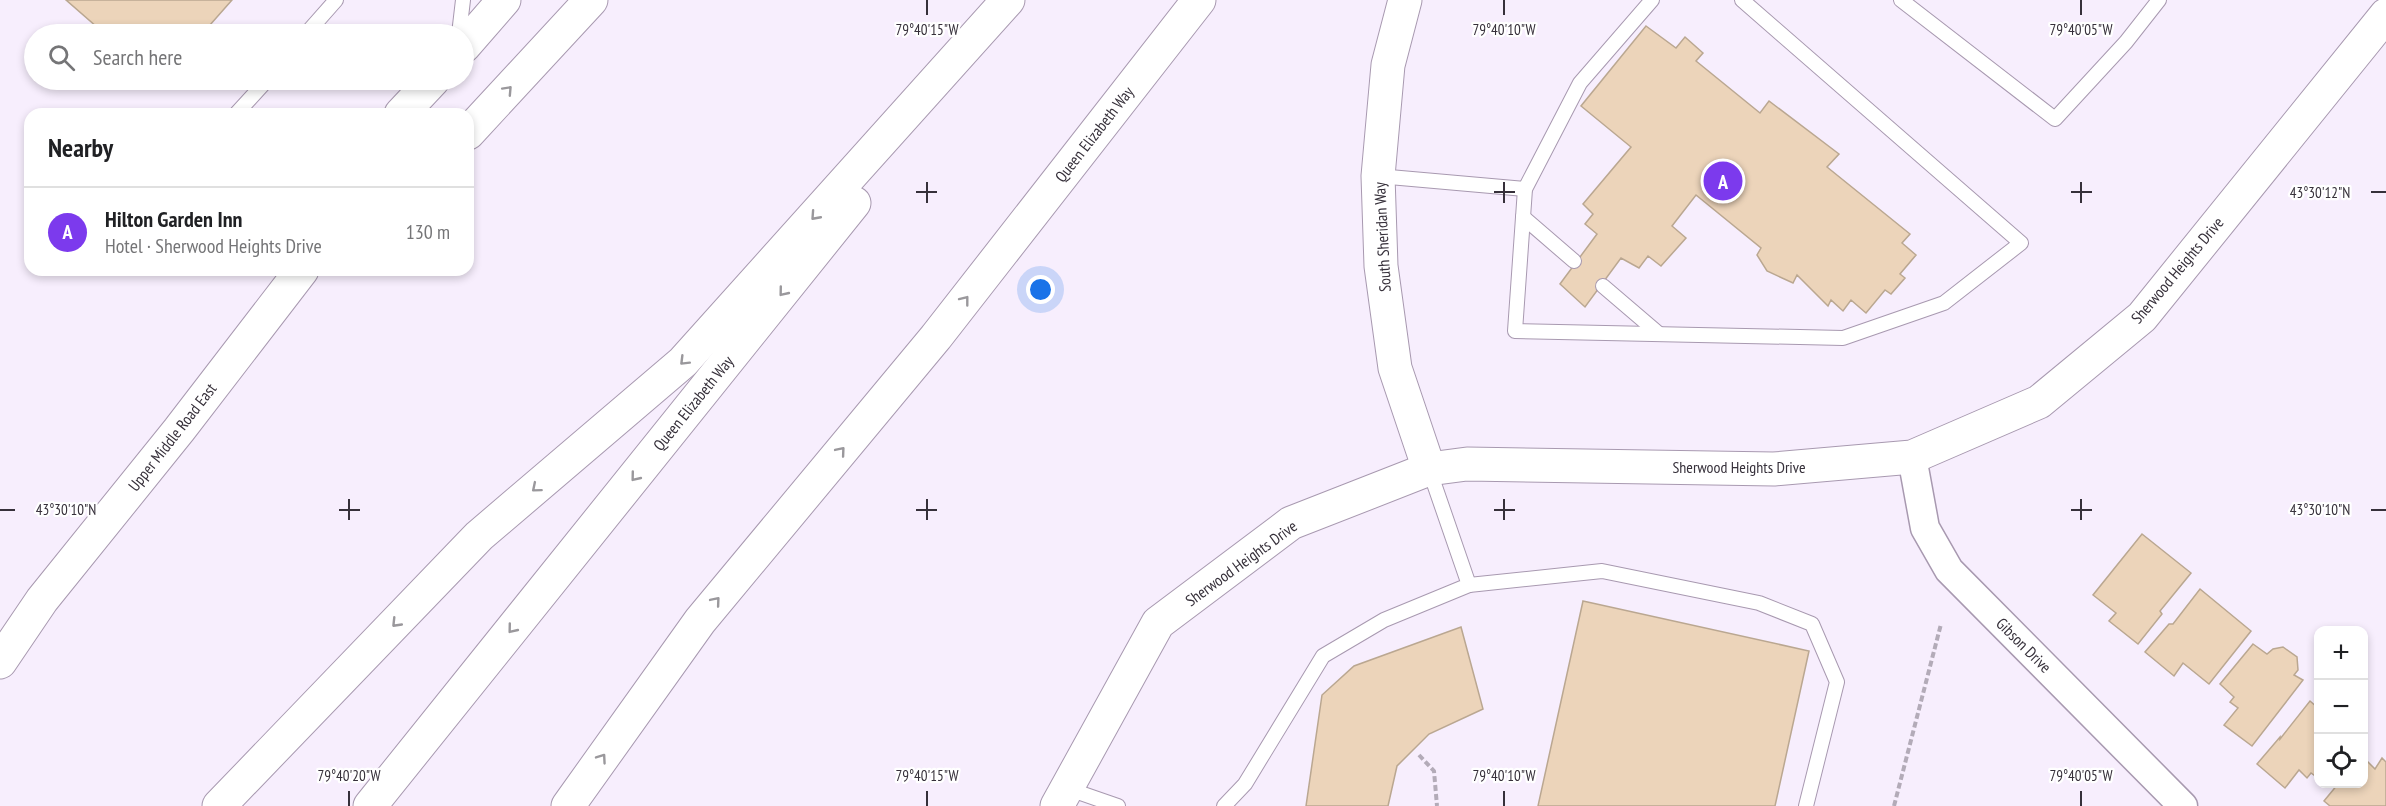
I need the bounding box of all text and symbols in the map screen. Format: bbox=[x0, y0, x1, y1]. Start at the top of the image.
text: 79°40'15"W bbox=[895, 20, 959, 39]
text: 79°40'10"W bbox=[1472, 20, 1536, 39]
text: 79°40'05"W bbox=[2049, 20, 2113, 39]
search box bbox=[24, 24, 474, 90]
icon: search bbox=[45, 41, 78, 74]
text: Search here bbox=[93, 43, 182, 71]
street label: Queen Elizabeth Way bbox=[1050, 82, 1138, 186]
one-way arrow bbox=[501, 86, 512, 97]
text: Nearby bbox=[48, 131, 113, 164]
pin: A bbox=[1704, 158, 1742, 204]
street label: South Sheridan Way bbox=[1369, 182, 1395, 292]
text: 43°30'12"N bbox=[2290, 183, 2350, 202]
text: Hilton Garden Inn bbox=[105, 205, 243, 233]
one-way arrow bbox=[811, 209, 822, 219]
street label: Sherwood Heights Drive bbox=[2127, 213, 2227, 327]
text: A bbox=[62, 219, 73, 245]
text: 130 m bbox=[406, 219, 450, 245]
text: Hotel · Sherwood Heights Drive bbox=[105, 233, 322, 259]
your location bbox=[1026, 275, 1055, 304]
one-way arrow bbox=[779, 285, 790, 296]
one-way arrow bbox=[957, 296, 968, 307]
street label: Queen Elizabeth Way bbox=[649, 352, 737, 454]
one-way arrow bbox=[680, 354, 691, 364]
street label: Upper Middle Road East bbox=[124, 379, 221, 495]
one-way arrow bbox=[834, 447, 845, 458]
street label: Sherwood Heights Drive bbox=[1672, 457, 1806, 477]
one-way arrow bbox=[631, 470, 642, 481]
one-way arrow bbox=[532, 480, 543, 491]
text: 43°30'10"N bbox=[36, 500, 96, 519]
text: 43°30'10"N bbox=[2290, 500, 2350, 519]
street label: Sherwood Heights Drive bbox=[1181, 516, 1301, 610]
one-way arrow bbox=[709, 597, 720, 608]
street label: Gibson Drive bbox=[1992, 613, 2056, 677]
one-way arrow bbox=[392, 616, 403, 626]
one-way arrow bbox=[509, 622, 520, 633]
map controls bbox=[2314, 626, 2368, 788]
button: + bbox=[2314, 626, 2368, 680]
button: − bbox=[2314, 680, 2368, 734]
button: locate bbox=[2314, 734, 2368, 788]
one-way arrow bbox=[595, 754, 606, 765]
text: 79°40'20"W bbox=[317, 766, 381, 785]
text: 79°40'15"W bbox=[895, 766, 959, 785]
text: 79°40'10"W bbox=[1472, 766, 1536, 785]
text: 79°40'05"W bbox=[2049, 766, 2113, 785]

